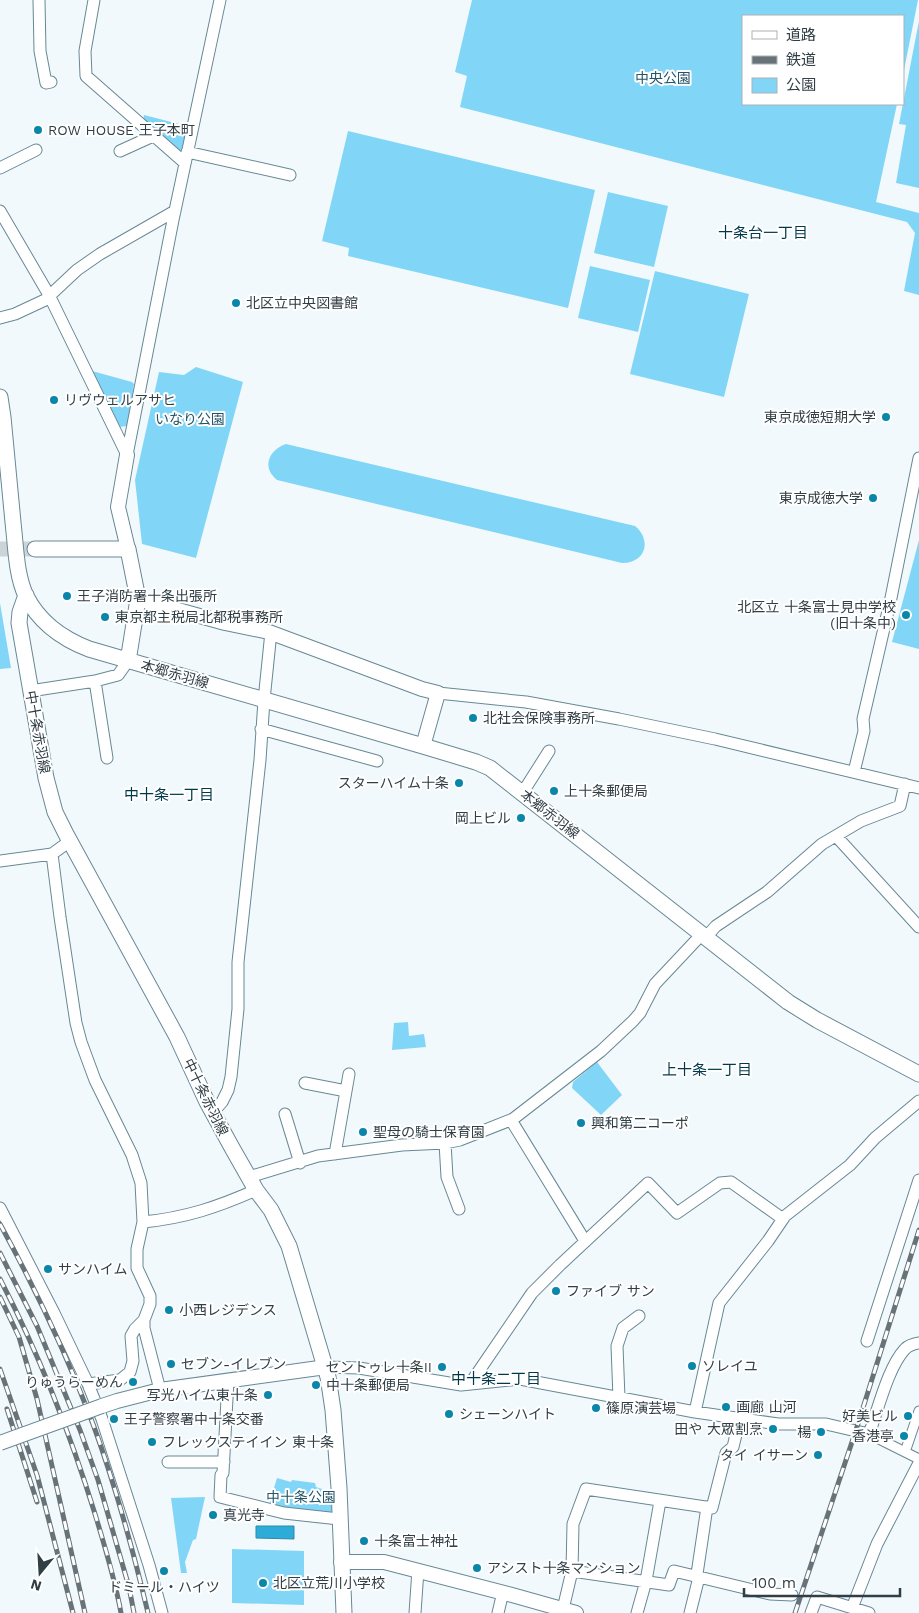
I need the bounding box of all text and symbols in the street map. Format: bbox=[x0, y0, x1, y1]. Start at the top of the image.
legend bbox=[742, 15, 904, 105]
text: 道路 bbox=[786, 26, 816, 44]
text: 鉄道 bbox=[786, 51, 816, 69]
park label: 中央公園 bbox=[635, 70, 691, 86]
text: 公園 bbox=[786, 76, 816, 94]
place label: ROW HOUSE 王子本町 bbox=[48, 122, 195, 138]
marker: ROW HOUSE 王子本町 bbox=[32, 124, 44, 136]
district label: 十条台一丁目 bbox=[718, 224, 808, 242]
place label: 北区立中央図書館 bbox=[246, 295, 358, 311]
marker: 北区立中央図書館 bbox=[230, 297, 242, 309]
place label: リヴウェルアサヒ bbox=[64, 392, 176, 408]
marker: リヴウェルアサヒ bbox=[48, 394, 60, 406]
place label: 東京成徳短期大学 bbox=[764, 409, 876, 425]
park label: いなり公園 bbox=[155, 411, 225, 427]
marker: 東京成徳短期大学 bbox=[880, 411, 892, 423]
place label: 東京成徳大学 bbox=[779, 490, 863, 506]
marker: 東京成徳大学 bbox=[867, 492, 879, 504]
place label: 王子消防署十条出張所 bbox=[77, 588, 217, 604]
marker: 王子消防署十条出張所 bbox=[61, 590, 73, 602]
place label: 北区立 十条富士見中学校 (旧十条中) bbox=[737, 599, 896, 631]
place label: 東京都主税局北都税事務所 bbox=[115, 609, 283, 625]
marker: 北区立 十条富士見中学校 (旧十条中) bbox=[900, 609, 912, 621]
marker: 東京都主税局北都税事務所 bbox=[99, 611, 111, 623]
street label: 本郷赤羽線 bbox=[139, 657, 211, 691]
street label: 中十条赤羽線 bbox=[23, 689, 53, 775]
place label: 北社会保険事務所 bbox=[483, 710, 595, 726]
marker: 北社会保険事務所 bbox=[467, 712, 479, 724]
place label: スターハイム十条 bbox=[338, 775, 449, 791]
marker: スターハイム十条 bbox=[453, 777, 465, 789]
place label: 上十条郵便局 bbox=[564, 783, 648, 799]
marker: 上十条郵便局 bbox=[548, 785, 560, 797]
district label: 中十条一丁目 bbox=[124, 786, 214, 804]
street label: 本郷赤羽線 bbox=[517, 786, 583, 842]
place label: 岡上ビル bbox=[455, 810, 511, 826]
marker: 岡上ビル bbox=[515, 812, 527, 824]
street label: 中十条赤羽線 bbox=[180, 1056, 232, 1138]
district label: 上十条一丁目 bbox=[662, 1061, 752, 1079]
place label: 興和第二コーポ bbox=[591, 1115, 689, 1131]
marker: 興和第二コーポ bbox=[575, 1117, 587, 1129]
place label: 聖母の騎士保育園 bbox=[373, 1124, 485, 1140]
marker: 聖母の騎士保育園 bbox=[357, 1126, 369, 1138]
place label: サンハイム bbox=[58, 1261, 127, 1277]
marker: サンハイム bbox=[42, 1263, 54, 1275]
place label: ファイブ サン bbox=[566, 1283, 655, 1299]
marker: ファイブ サン bbox=[550, 1285, 562, 1297]
place label: 小西レジデンス bbox=[179, 1302, 277, 1318]
marker: 小西レジデンス bbox=[163, 1304, 175, 1316]
place label: セブン-イレブン bbox=[181, 1356, 286, 1372]
marker: セブン-イレブン bbox=[165, 1358, 177, 1370]
place label: ソレイユ bbox=[702, 1358, 758, 1374]
place label: セントゥレ十条II bbox=[326, 1359, 432, 1375]
marker: ソレイユ bbox=[686, 1360, 698, 1372]
marker: セントゥレ十条II bbox=[436, 1361, 448, 1373]
district label: 中十条二丁目 bbox=[451, 1370, 541, 1388]
place label: りゅうらーめん bbox=[25, 1374, 123, 1390]
marker: りゅうらーめん bbox=[127, 1376, 139, 1388]
place label: 中十条郵便局 bbox=[326, 1377, 410, 1393]
marker: 中十条郵便局 bbox=[310, 1379, 322, 1391]
place label: 写光ハイム東十条 bbox=[147, 1387, 258, 1403]
marker: 写光ハイム東十条 bbox=[262, 1389, 274, 1401]
place label: 画廊 山河 bbox=[736, 1399, 797, 1415]
place label: 篠原演芸場 bbox=[606, 1400, 676, 1416]
marker: 画廊 山河 bbox=[720, 1401, 732, 1413]
marker: 篠原演芸場 bbox=[590, 1402, 602, 1414]
place label: シェーンハイト bbox=[459, 1406, 556, 1422]
marker: シェーンハイト bbox=[443, 1408, 455, 1420]
place label: 好美ビル bbox=[842, 1408, 898, 1424]
marker: 好美ビル bbox=[902, 1410, 914, 1422]
place label: 王子警察署中十条交番 bbox=[124, 1411, 264, 1427]
marker: 王子警察署中十条交番 bbox=[108, 1413, 120, 1425]
place label: 田や 大眾割烹 bbox=[674, 1421, 763, 1437]
marker: 田や 大眾割烹 bbox=[767, 1423, 779, 1435]
place label: 楊 bbox=[797, 1424, 811, 1440]
marker: 楊 bbox=[815, 1426, 827, 1438]
place label: 香港亭 bbox=[852, 1428, 894, 1444]
marker: 香港亭 bbox=[898, 1430, 910, 1442]
place label: フレックステイイン 東十条 bbox=[162, 1434, 334, 1450]
marker: フレックステイイン 東十条 bbox=[146, 1436, 158, 1448]
place label: タイ イサーン bbox=[720, 1447, 808, 1463]
marker: タイ イサーン bbox=[812, 1449, 824, 1461]
park label: 中十条公園 bbox=[266, 1489, 336, 1505]
place label: 真光寺 bbox=[223, 1507, 265, 1523]
marker: 真光寺 bbox=[207, 1509, 219, 1521]
place label: 十条富士神社 bbox=[374, 1533, 458, 1549]
marker: 十条富士神社 bbox=[358, 1535, 370, 1547]
north arrow bbox=[15, 1548, 65, 1598]
place label: アシスト十条マンション bbox=[487, 1560, 640, 1576]
marker: アシスト十条マンション bbox=[471, 1562, 483, 1574]
marker: ドミール・ハイツ bbox=[158, 1565, 170, 1577]
scale bar bbox=[744, 1566, 900, 1598]
text: 100 m bbox=[752, 1574, 796, 1592]
place label: 北区立荒川小学校 bbox=[273, 1575, 385, 1591]
text: N bbox=[29, 1576, 43, 1595]
marker: 北区立荒川小学校 bbox=[257, 1577, 269, 1589]
place label: ドミール・ハイツ bbox=[108, 1579, 220, 1595]

